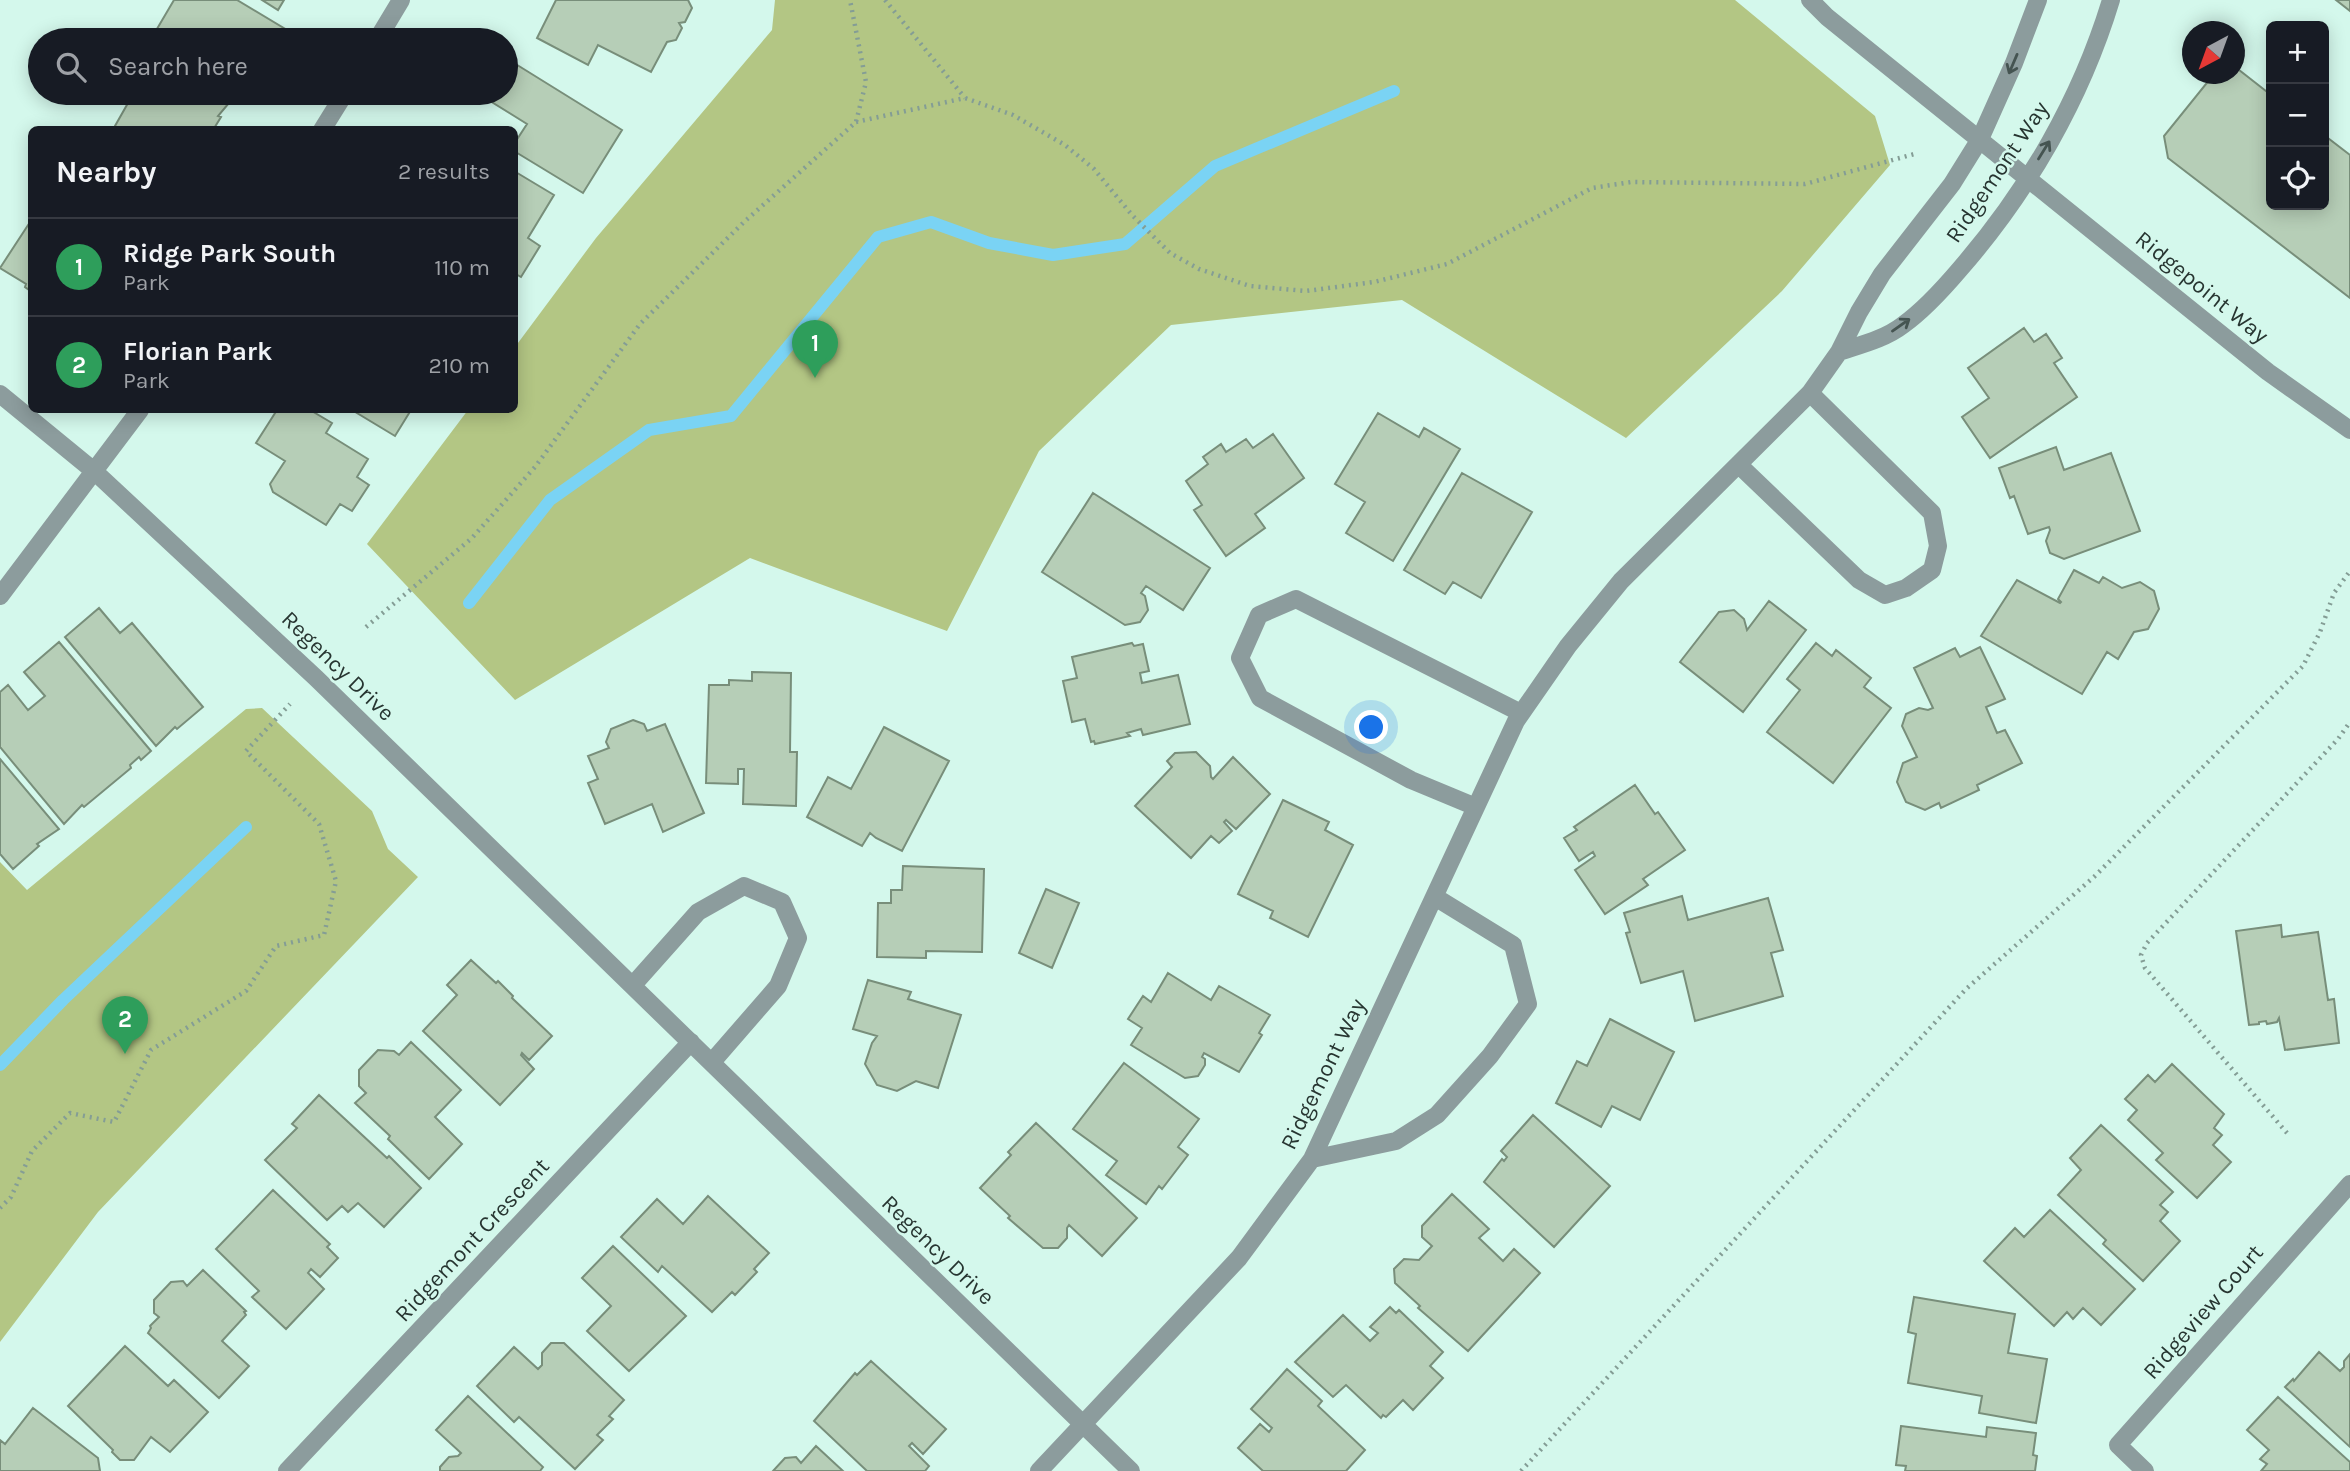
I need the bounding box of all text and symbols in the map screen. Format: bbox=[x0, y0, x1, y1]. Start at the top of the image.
north arrow bbox=[2182, 21, 2245, 84]
map controls bbox=[2266, 21, 2329, 210]
button: + bbox=[2266, 21, 2329, 84]
search box bbox=[28, 28, 518, 105]
icon: search bbox=[52, 48, 90, 86]
text: Search here bbox=[108, 51, 248, 82]
one-way arrow bbox=[2006, 52, 2019, 74]
button: − bbox=[2266, 84, 2329, 147]
street label: Ridgemont Way bbox=[1940, 96, 2054, 248]
one-way arrow bbox=[2038, 141, 2052, 161]
button: locate bbox=[2266, 147, 2329, 210]
text: Nearby bbox=[56, 154, 156, 190]
text: 2 results bbox=[398, 158, 490, 185]
street label: Ridgepoint Way bbox=[2130, 225, 2274, 349]
text: Ridge Park South bbox=[123, 238, 336, 269]
text: 1 bbox=[75, 254, 83, 281]
text: 110 m bbox=[434, 254, 490, 281]
text: Park bbox=[123, 269, 170, 296]
one-way arrow bbox=[1891, 318, 1910, 332]
pin: 1 bbox=[792, 320, 838, 378]
text: Florian Park bbox=[123, 336, 272, 367]
text: 2 bbox=[72, 352, 86, 379]
text: 210 m bbox=[428, 352, 490, 379]
text: Park bbox=[123, 367, 170, 394]
street label: Regency Drive bbox=[276, 605, 400, 727]
your location bbox=[1354, 710, 1388, 744]
street label: Ridgemont Way bbox=[1275, 994, 1371, 1154]
pin: 2 bbox=[102, 996, 148, 1054]
street label: Ridgemont Crescent bbox=[389, 1152, 555, 1327]
street label: Regency Drive bbox=[876, 1189, 1000, 1311]
street label: Ridgeview Court bbox=[2137, 1239, 2269, 1385]

